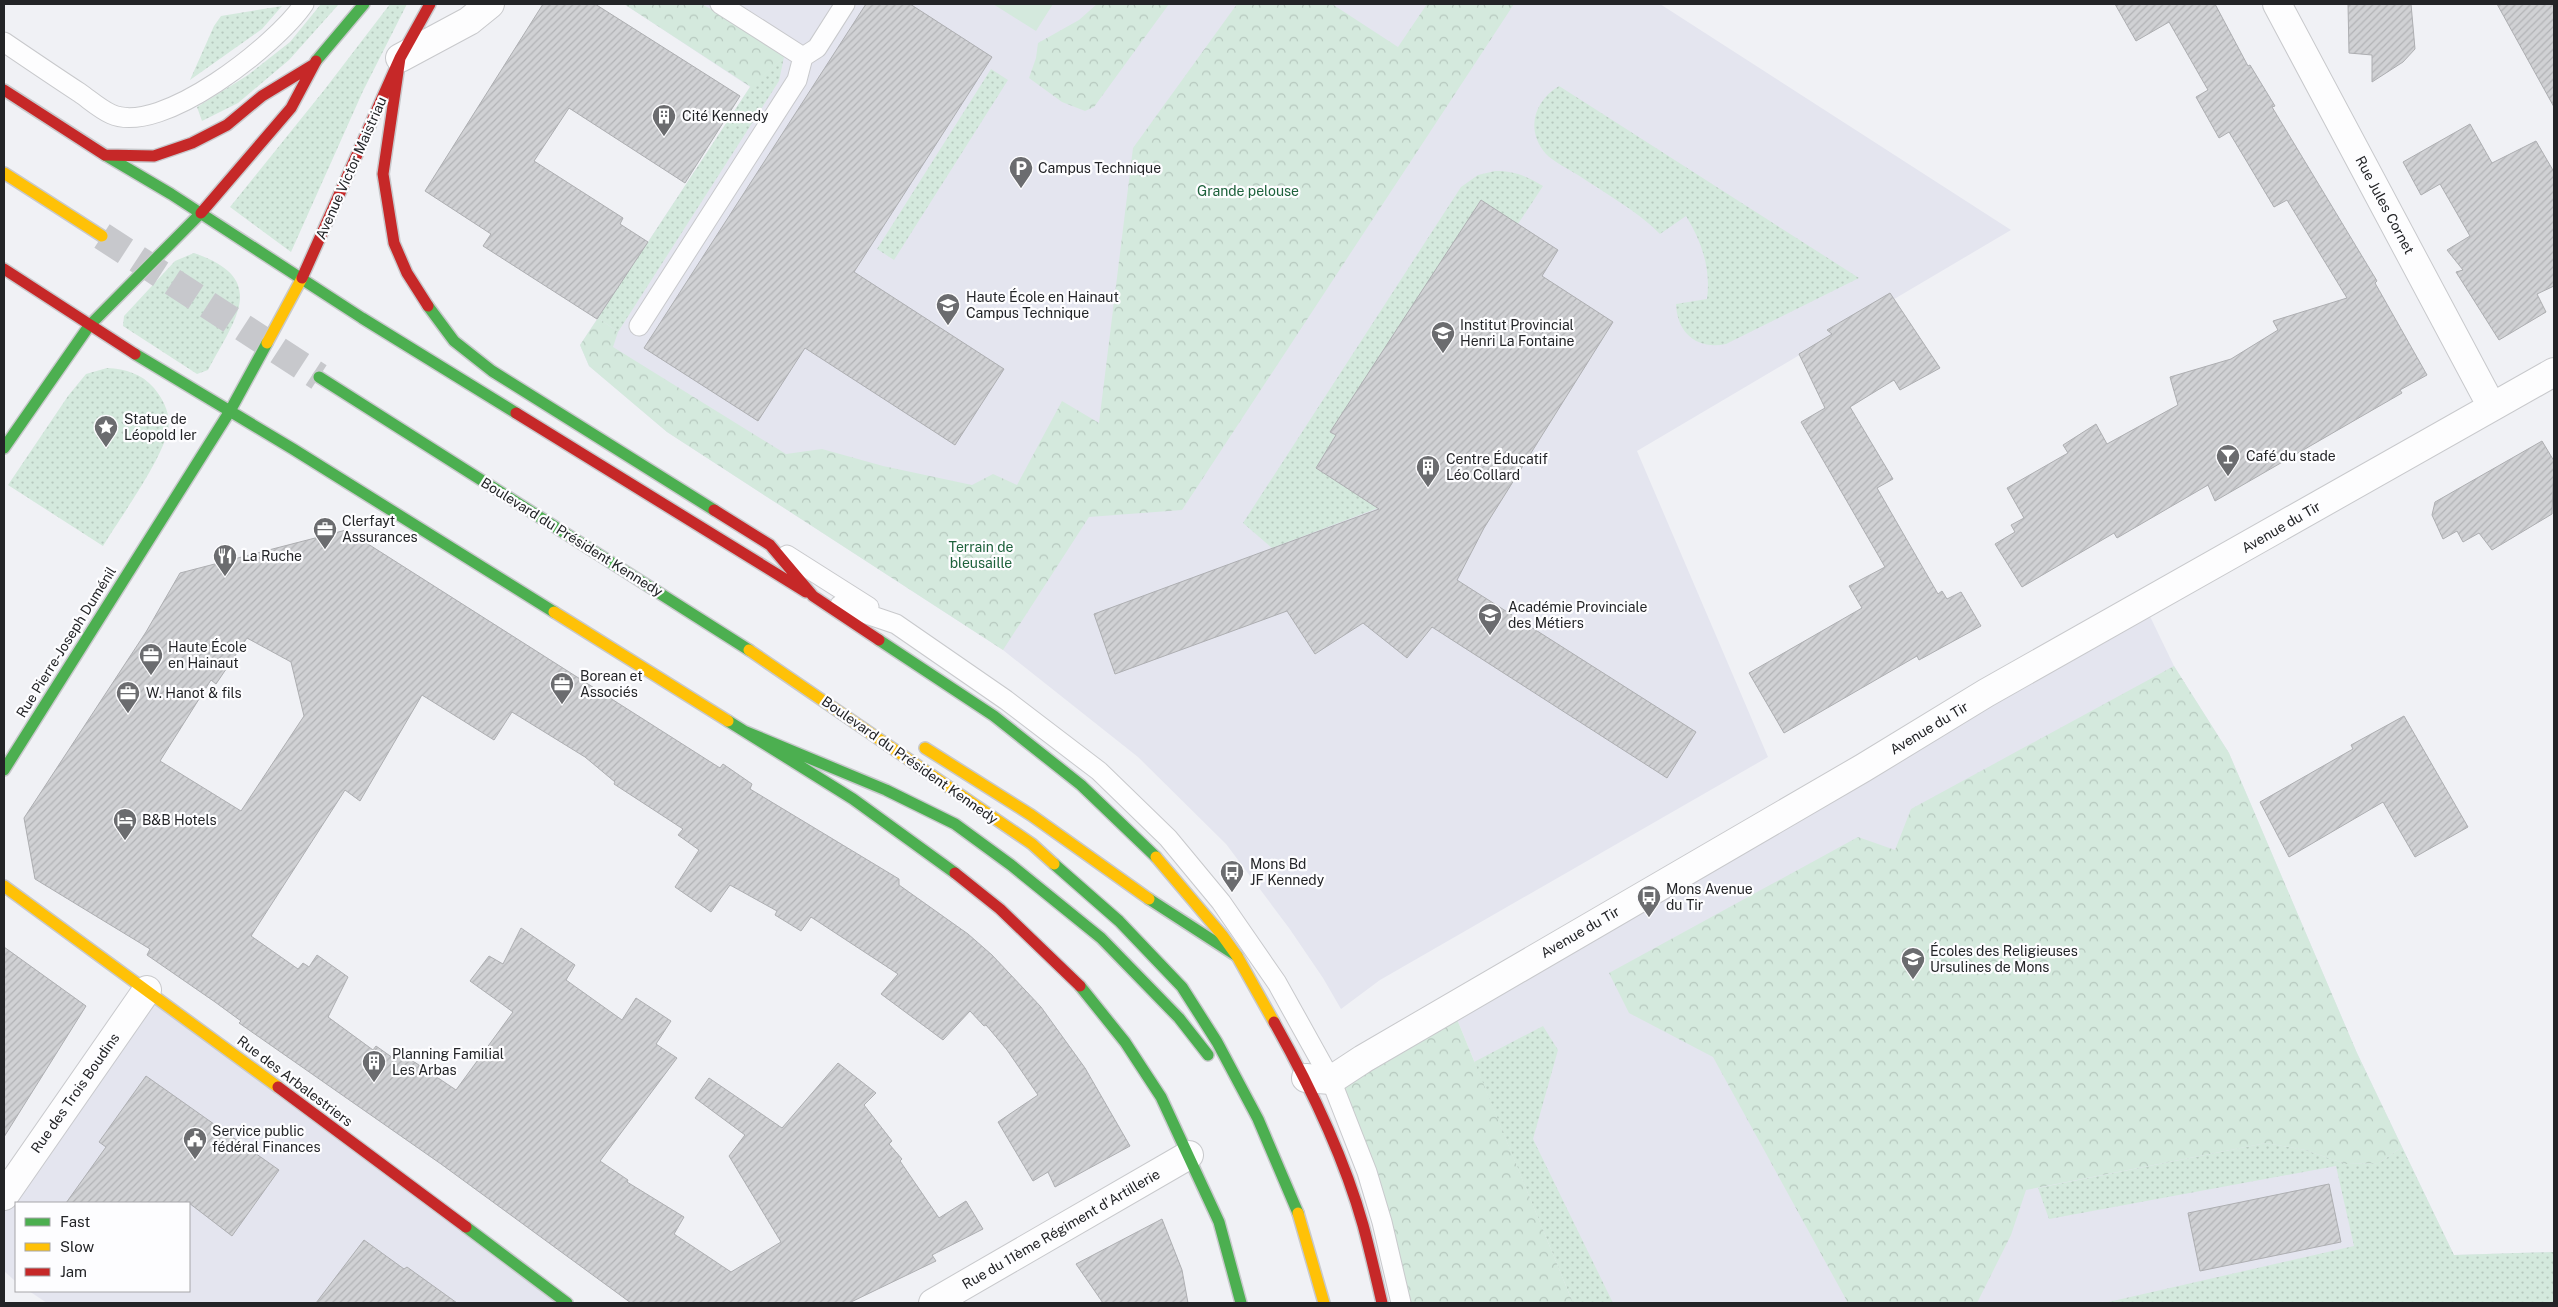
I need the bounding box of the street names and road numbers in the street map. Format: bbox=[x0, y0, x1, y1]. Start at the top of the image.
street label: Avenue Victor Maistriau bbox=[312, 94, 390, 242]
street label: Rue Jules Cornet bbox=[2352, 153, 2418, 257]
street label: Boulevard du Président Kennedy bbox=[478, 474, 666, 600]
street label: Avenue du Tir bbox=[2239, 498, 2323, 556]
street label: Rue Pierre-Joseph Duménil bbox=[13, 564, 119, 720]
street label: Boulevard du Président Kennedy bbox=[819, 693, 1002, 827]
street label: Avenue du Tir bbox=[1887, 698, 1971, 758]
street label: Avenue du Tir bbox=[1538, 903, 1622, 961]
street label: Rue des Trois Boudins bbox=[27, 1030, 123, 1156]
street label: Rue des Arbalestriers bbox=[234, 1032, 356, 1130]
street label: Rue du 11ème Régiment d'Artillerie bbox=[959, 1166, 1163, 1292]

